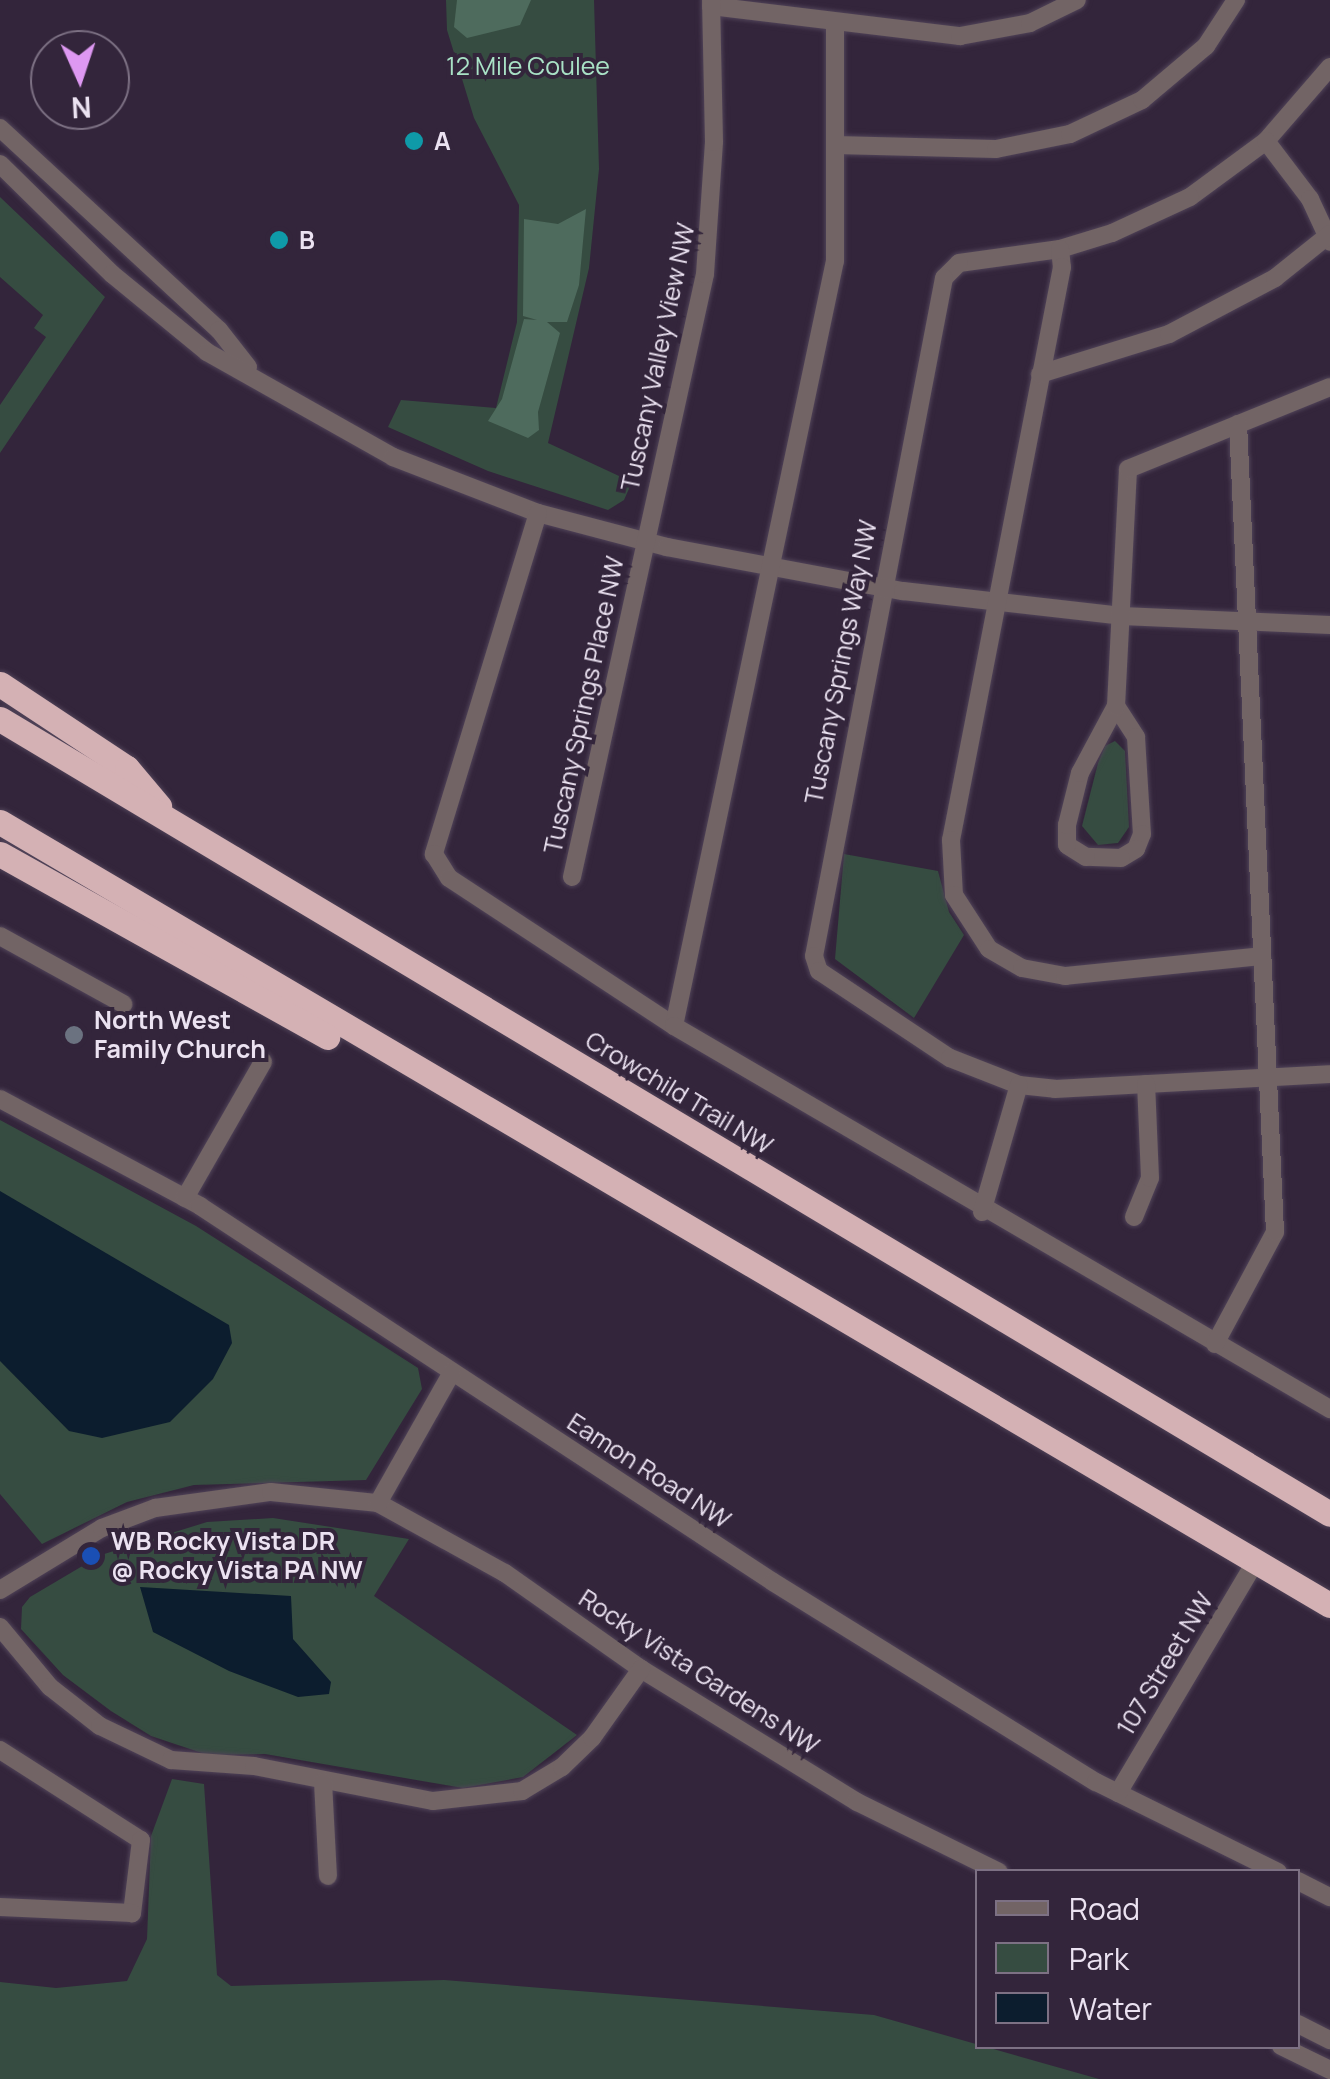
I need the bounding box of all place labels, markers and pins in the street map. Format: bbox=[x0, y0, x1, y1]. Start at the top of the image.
place label: A bbox=[434, 126, 451, 156]
marker: A bbox=[403, 130, 425, 152]
place label: B bbox=[299, 225, 315, 255]
marker: B bbox=[268, 229, 290, 251]
place label: North West Family Church bbox=[94, 1006, 266, 1065]
marker: North West Family Church bbox=[63, 1024, 85, 1046]
place label: WB Rocky Vista DR @ Rocky Vista PA NW bbox=[111, 1527, 363, 1586]
marker: WB Rocky Vista DR @ Rocky Vista PA NW bbox=[80, 1545, 102, 1567]

